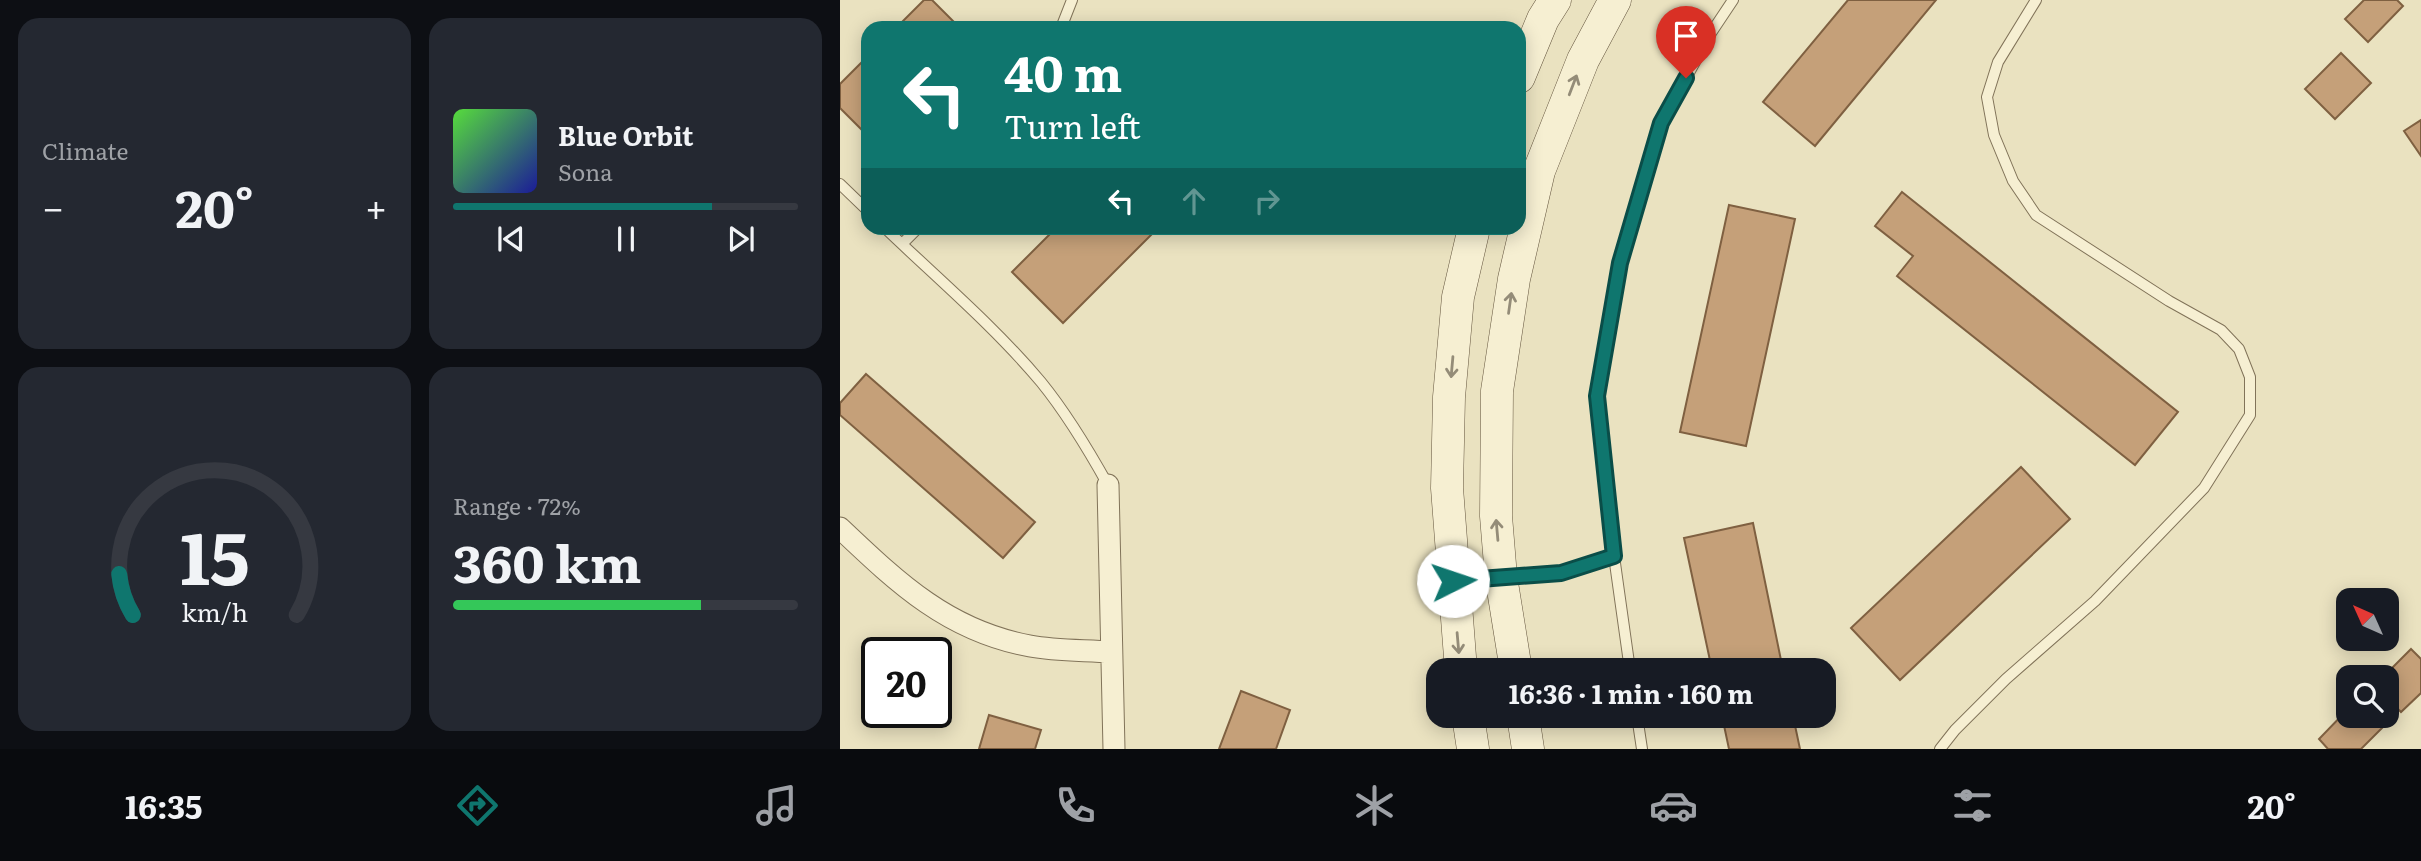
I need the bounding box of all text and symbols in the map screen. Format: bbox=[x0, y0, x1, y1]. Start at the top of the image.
pin bbox=[1656, 6, 1716, 78]
icon: arrive bbox=[1667, 17, 1705, 55]
text: 40 m bbox=[1004, 34, 1122, 107]
icon: left bbox=[889, 49, 980, 140]
one-way arrow bbox=[1567, 75, 1580, 97]
text: Turn left bbox=[1004, 101, 1141, 149]
text: Blue Orbit bbox=[558, 115, 693, 154]
text: Climate bbox=[42, 133, 128, 167]
text: Sona bbox=[558, 154, 613, 188]
text: 20° bbox=[175, 167, 254, 244]
text: − bbox=[42, 177, 64, 234]
text: + bbox=[365, 177, 387, 234]
icon: left bbox=[1102, 182, 1140, 220]
icon: ahead bbox=[1175, 182, 1213, 220]
icon: right bbox=[1248, 182, 1286, 220]
icon: previous bbox=[492, 220, 530, 258]
icon: pause bbox=[607, 220, 645, 258]
icon: next bbox=[722, 220, 760, 258]
one-way arrow bbox=[1504, 292, 1517, 315]
one-way arrow bbox=[1445, 356, 1458, 378]
text: Range · 72% bbox=[453, 488, 581, 522]
text: 15 bbox=[180, 499, 249, 607]
one-way arrow bbox=[1490, 519, 1503, 542]
text: 360 km bbox=[453, 522, 641, 599]
position arrow bbox=[1416, 544, 1490, 618]
north arrow bbox=[2336, 588, 2399, 651]
map controls bbox=[2336, 588, 2399, 728]
text: km/h bbox=[181, 593, 248, 630]
one-way arrow bbox=[1452, 631, 1465, 654]
speed limit sign: 20 bbox=[861, 637, 952, 728]
button: search bbox=[2336, 665, 2399, 728]
text: 16:36 · 1 min · 160 m bbox=[1509, 673, 1753, 712]
text: 16:35 bbox=[125, 781, 202, 829]
icon: directions bbox=[453, 781, 502, 830]
icon: music bbox=[752, 781, 801, 830]
icon: phone bbox=[1051, 781, 1100, 830]
icon: climate bbox=[1350, 781, 1399, 830]
icon: car bbox=[1649, 781, 1698, 830]
icon: filters bbox=[1948, 781, 1997, 830]
text: 20° bbox=[2248, 781, 2296, 829]

